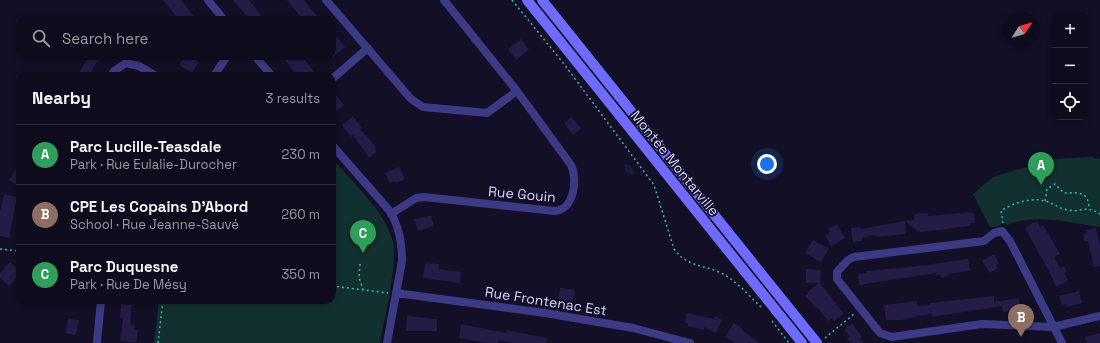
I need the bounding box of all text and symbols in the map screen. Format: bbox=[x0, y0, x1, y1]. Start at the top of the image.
north arrow bbox=[1004, 12, 1040, 48]
map controls bbox=[1052, 12, 1088, 120]
button: + bbox=[1052, 12, 1088, 48]
search box bbox=[16, 16, 336, 60]
icon: search bbox=[30, 27, 52, 49]
text: Search here bbox=[62, 29, 148, 48]
button: − bbox=[1052, 48, 1088, 84]
button: locate bbox=[1052, 84, 1088, 120]
text: Nearby bbox=[32, 87, 91, 109]
text: 3 results bbox=[266, 90, 320, 107]
street label: Montée Montarville bbox=[627, 107, 723, 219]
text: Parc Lucille-Teasdale bbox=[70, 137, 221, 156]
text: A bbox=[41, 146, 49, 163]
text: 230 m bbox=[282, 146, 320, 163]
pin: A bbox=[1028, 152, 1054, 185]
your location bbox=[757, 154, 777, 174]
text: Park · Rue Eulalie-Durocher bbox=[70, 156, 237, 173]
street label: Rue Gouin bbox=[487, 182, 557, 206]
text: CPE Les Copains D'Abord bbox=[70, 197, 248, 216]
text: B bbox=[41, 206, 49, 223]
text: 260 m bbox=[281, 206, 320, 223]
text: School · Rue Jeanne-Sauvé bbox=[70, 216, 239, 233]
pin: C bbox=[350, 220, 376, 253]
text: Parc Duquesne bbox=[70, 257, 178, 276]
text: C bbox=[41, 266, 49, 283]
text: 350 m bbox=[282, 266, 320, 283]
text: Park · Rue De Mésy bbox=[70, 276, 187, 293]
street label: Rue Frontenac Est bbox=[484, 282, 608, 320]
pin: B bbox=[1008, 304, 1034, 337]

